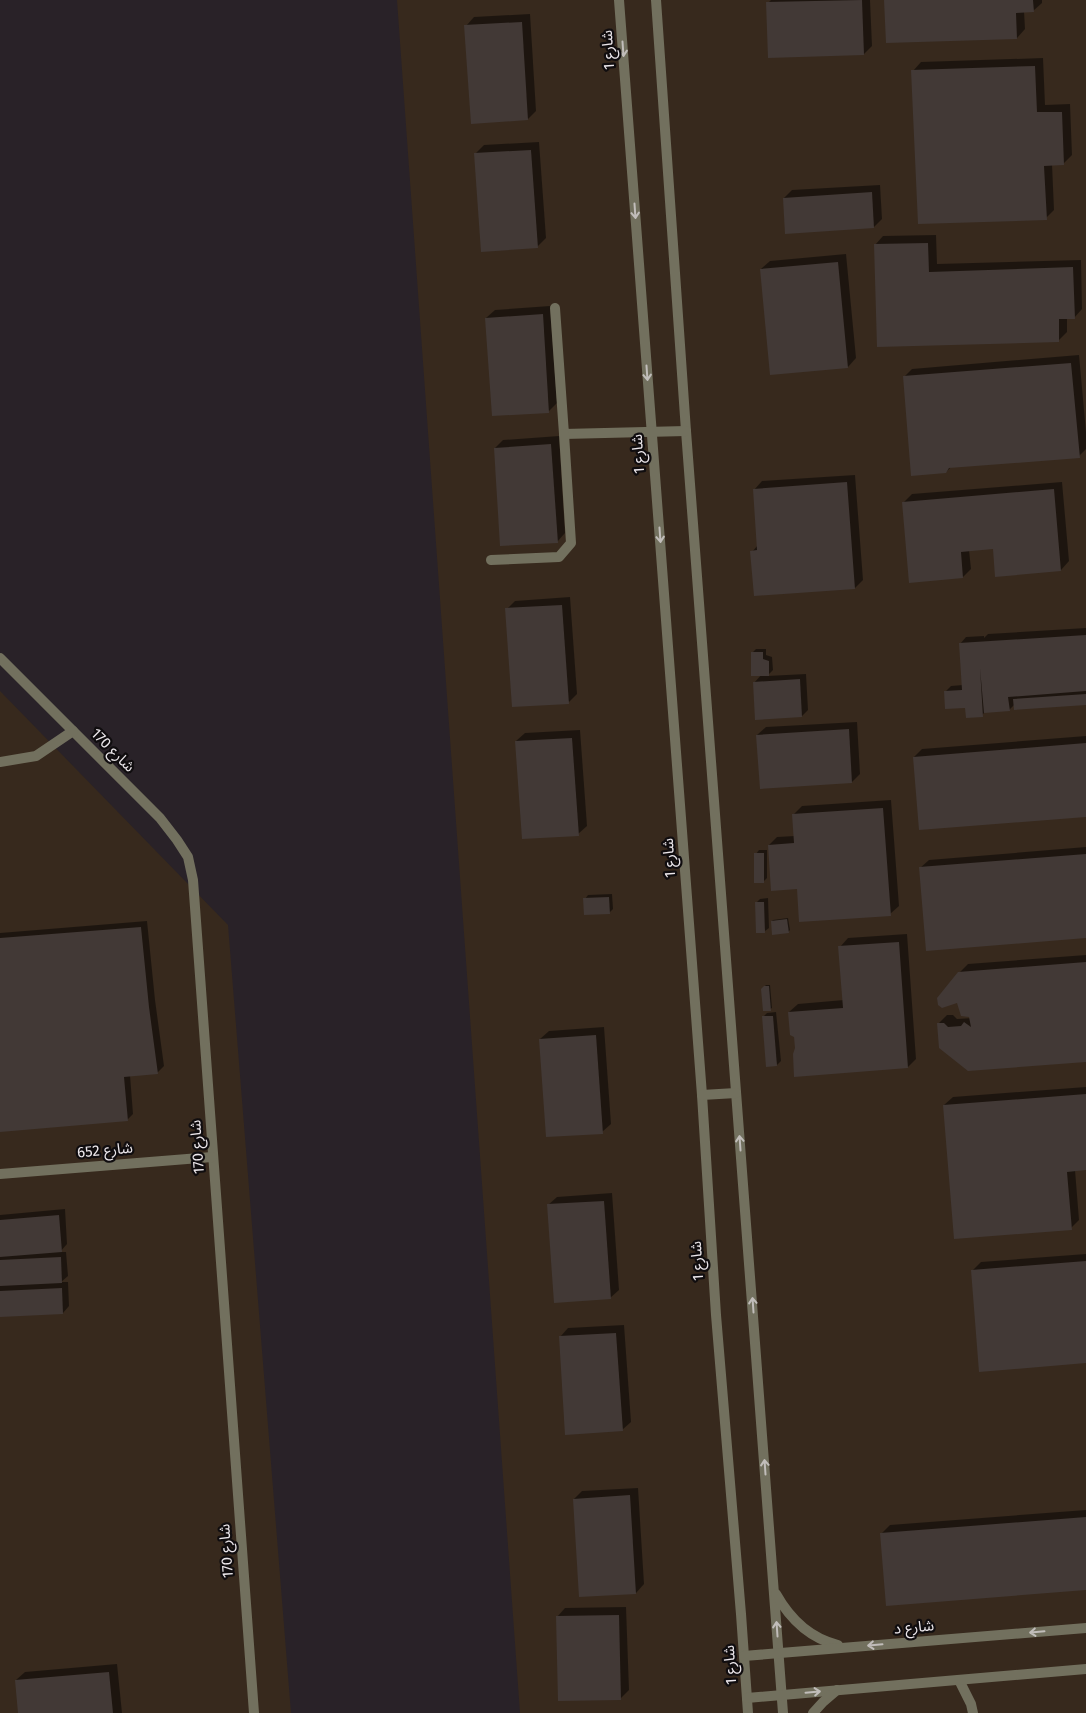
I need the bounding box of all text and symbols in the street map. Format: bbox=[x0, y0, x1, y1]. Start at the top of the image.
street label: شارع 1 bbox=[598, 29, 621, 70]
one-way arrow bbox=[618, 40, 627, 56]
one-way arrow bbox=[630, 202, 640, 218]
one-way arrow bbox=[643, 364, 652, 380]
street label: شارع 1 bbox=[628, 433, 651, 474]
one-way arrow bbox=[655, 526, 664, 542]
street label: شارع 170 bbox=[85, 724, 139, 778]
street label: شارع 1 bbox=[659, 837, 682, 878]
street label: شارع 170 bbox=[186, 1119, 211, 1175]
one-way arrow bbox=[735, 1136, 745, 1152]
street label: شارع 652 bbox=[76, 1139, 134, 1164]
street label: شارع 1 bbox=[687, 1240, 710, 1281]
one-way arrow bbox=[748, 1298, 757, 1314]
one-way arrow bbox=[760, 1460, 770, 1476]
street label: شارع 170 bbox=[215, 1523, 240, 1579]
street label: شارع د bbox=[893, 1616, 935, 1641]
one-way arrow bbox=[772, 1622, 781, 1638]
one-way arrow bbox=[1030, 1627, 1046, 1637]
one-way arrow bbox=[868, 1640, 884, 1650]
street label: شارع 1 bbox=[720, 1644, 743, 1685]
one-way arrow bbox=[804, 1687, 820, 1696]

